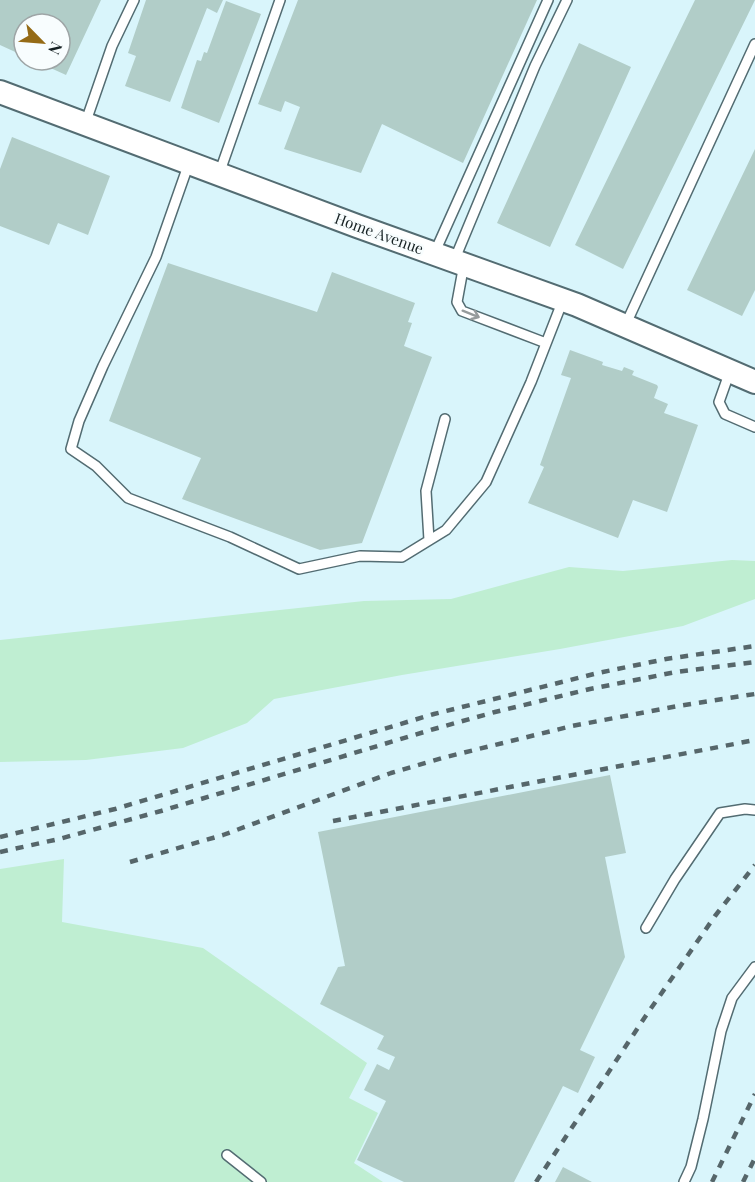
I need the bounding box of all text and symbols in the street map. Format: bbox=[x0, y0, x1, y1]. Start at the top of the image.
north arrow bbox=[12, 12, 72, 72]
text: N bbox=[44, 39, 68, 59]
street label: Home Avenue bbox=[332, 208, 426, 258]
one-way arrow bbox=[462, 309, 480, 320]

